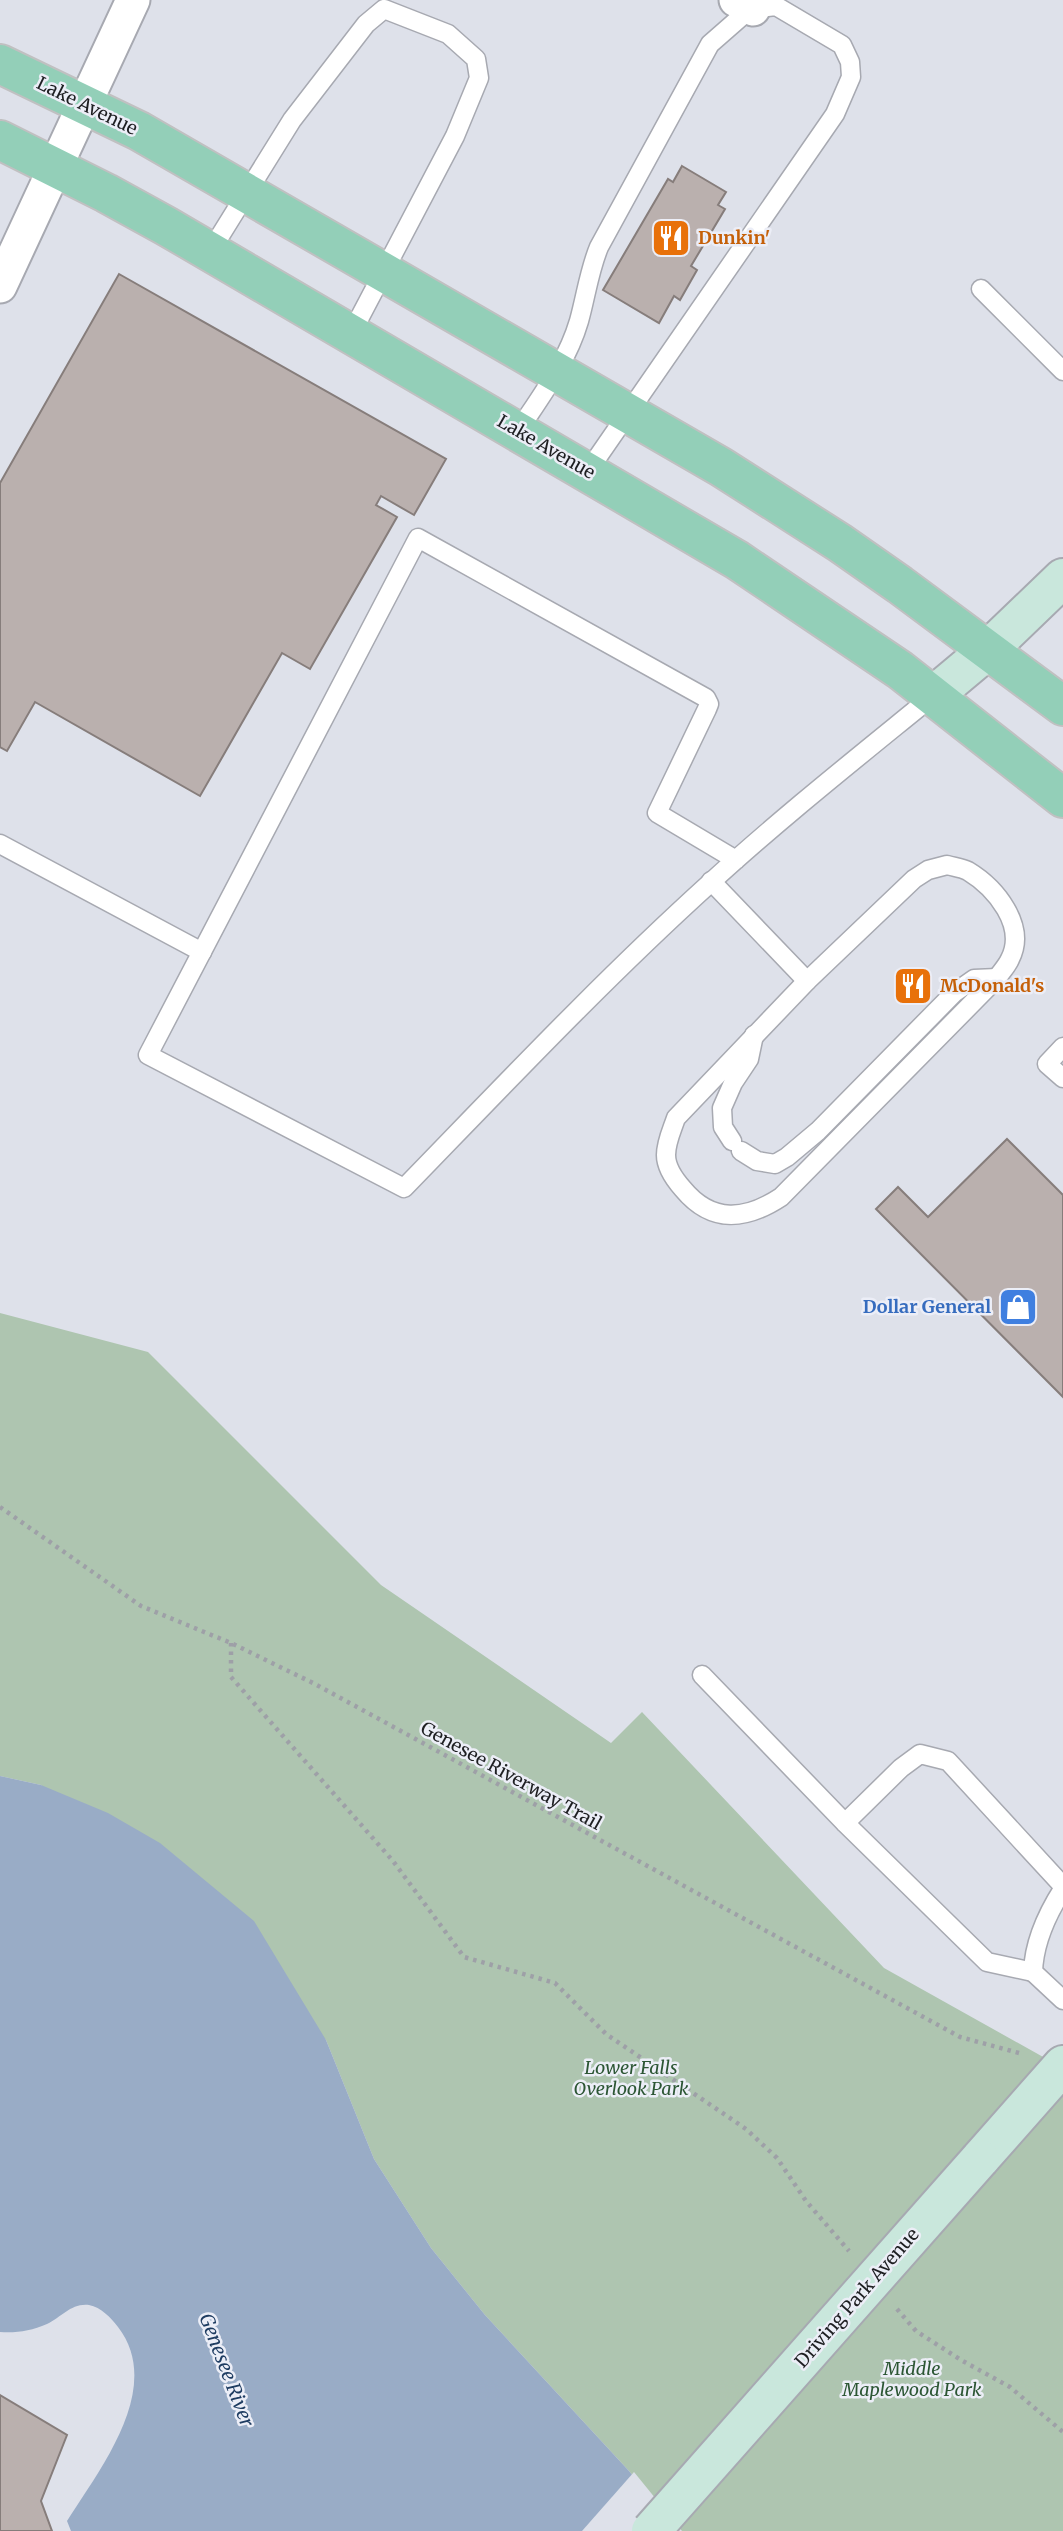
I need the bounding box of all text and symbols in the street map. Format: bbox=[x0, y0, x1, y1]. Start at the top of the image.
street label: Lake Avenue bbox=[33, 71, 141, 140]
restaurant icon: Dunkin' bbox=[650, 217, 692, 259]
place label: Dunkin' bbox=[698, 226, 770, 249]
street label: Lake Avenue bbox=[493, 409, 599, 484]
restaurant icon: McDonald's bbox=[892, 965, 934, 1007]
place label: McDonald's bbox=[940, 974, 1044, 997]
shop icon: Dollar General bbox=[997, 1286, 1039, 1328]
place label: Dollar General bbox=[863, 1295, 991, 1318]
street label: Genesee Riverway Trail bbox=[417, 1716, 606, 1835]
park label: Lower Falls Overlook Park bbox=[574, 2056, 689, 2100]
street label: Driving Park Avenue bbox=[790, 2223, 924, 2372]
water label: Genesee River bbox=[194, 2310, 260, 2430]
park label: Middle Maplewood Park bbox=[841, 2357, 982, 2401]

